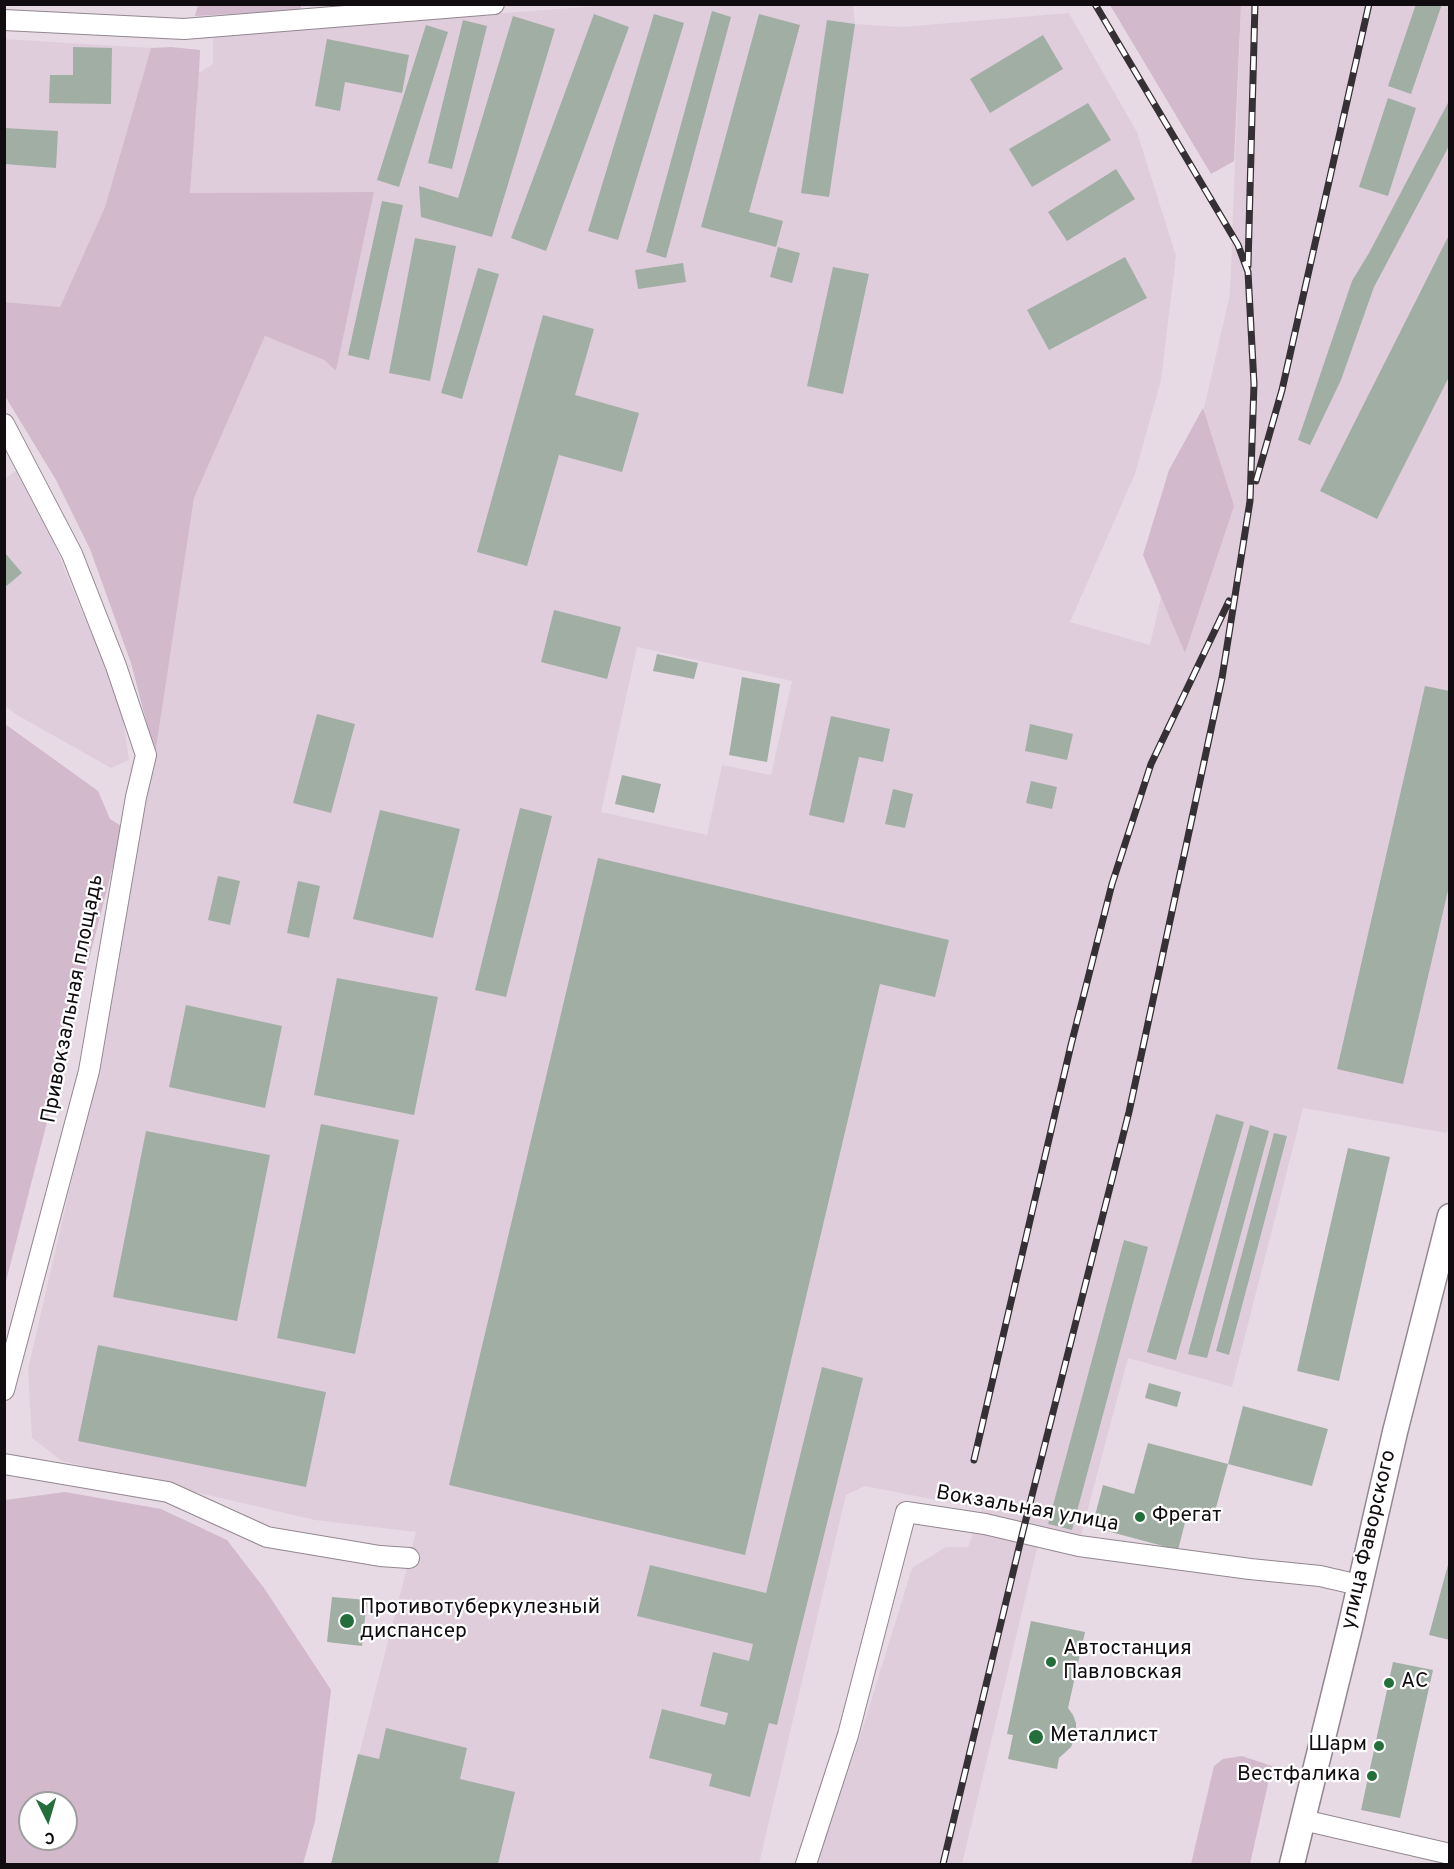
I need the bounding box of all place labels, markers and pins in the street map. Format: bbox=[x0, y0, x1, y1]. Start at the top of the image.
place label: Фрегат bbox=[1152, 1504, 1221, 1530]
marker: Фрегат bbox=[1133, 1510, 1147, 1524]
place label: Противотуберкулезный диспансер bbox=[360, 1596, 600, 1646]
marker: Противотуберкулезный диспансер bbox=[338, 1612, 356, 1630]
place label: Автостанция Павловская bbox=[1063, 1637, 1192, 1687]
marker: Автостанция Павловская bbox=[1044, 1655, 1058, 1669]
place label: АС bbox=[1401, 1670, 1428, 1696]
marker: АС bbox=[1382, 1676, 1396, 1690]
place label: Металлист bbox=[1050, 1724, 1158, 1750]
marker: Металлист bbox=[1027, 1728, 1045, 1746]
place label: Шарм bbox=[1308, 1733, 1367, 1759]
marker: Шарм bbox=[1372, 1739, 1386, 1753]
place label: Вестфалика bbox=[1237, 1763, 1360, 1789]
marker: Вестфалика bbox=[1365, 1769, 1379, 1783]

